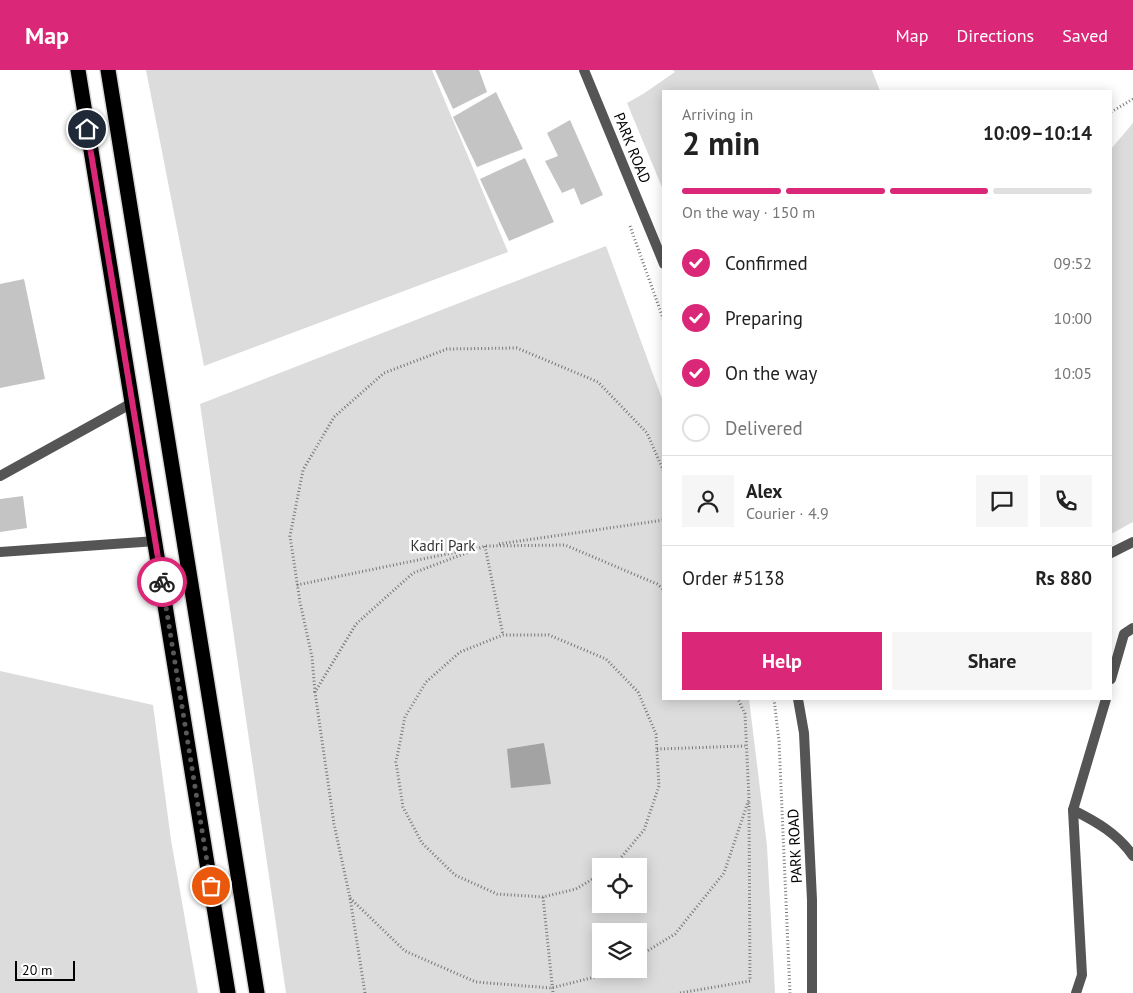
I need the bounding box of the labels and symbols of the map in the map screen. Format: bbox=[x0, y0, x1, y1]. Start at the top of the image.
pin bbox=[66, 108, 108, 150]
street label: PARK ROAD bbox=[610, 110, 655, 186]
park label: Kadri Park bbox=[411, 536, 476, 555]
courier bbox=[137, 557, 187, 607]
street label: PARK ROAD bbox=[783, 808, 806, 884]
pin bbox=[190, 865, 232, 907]
scale bar bbox=[15, 958, 75, 981]

